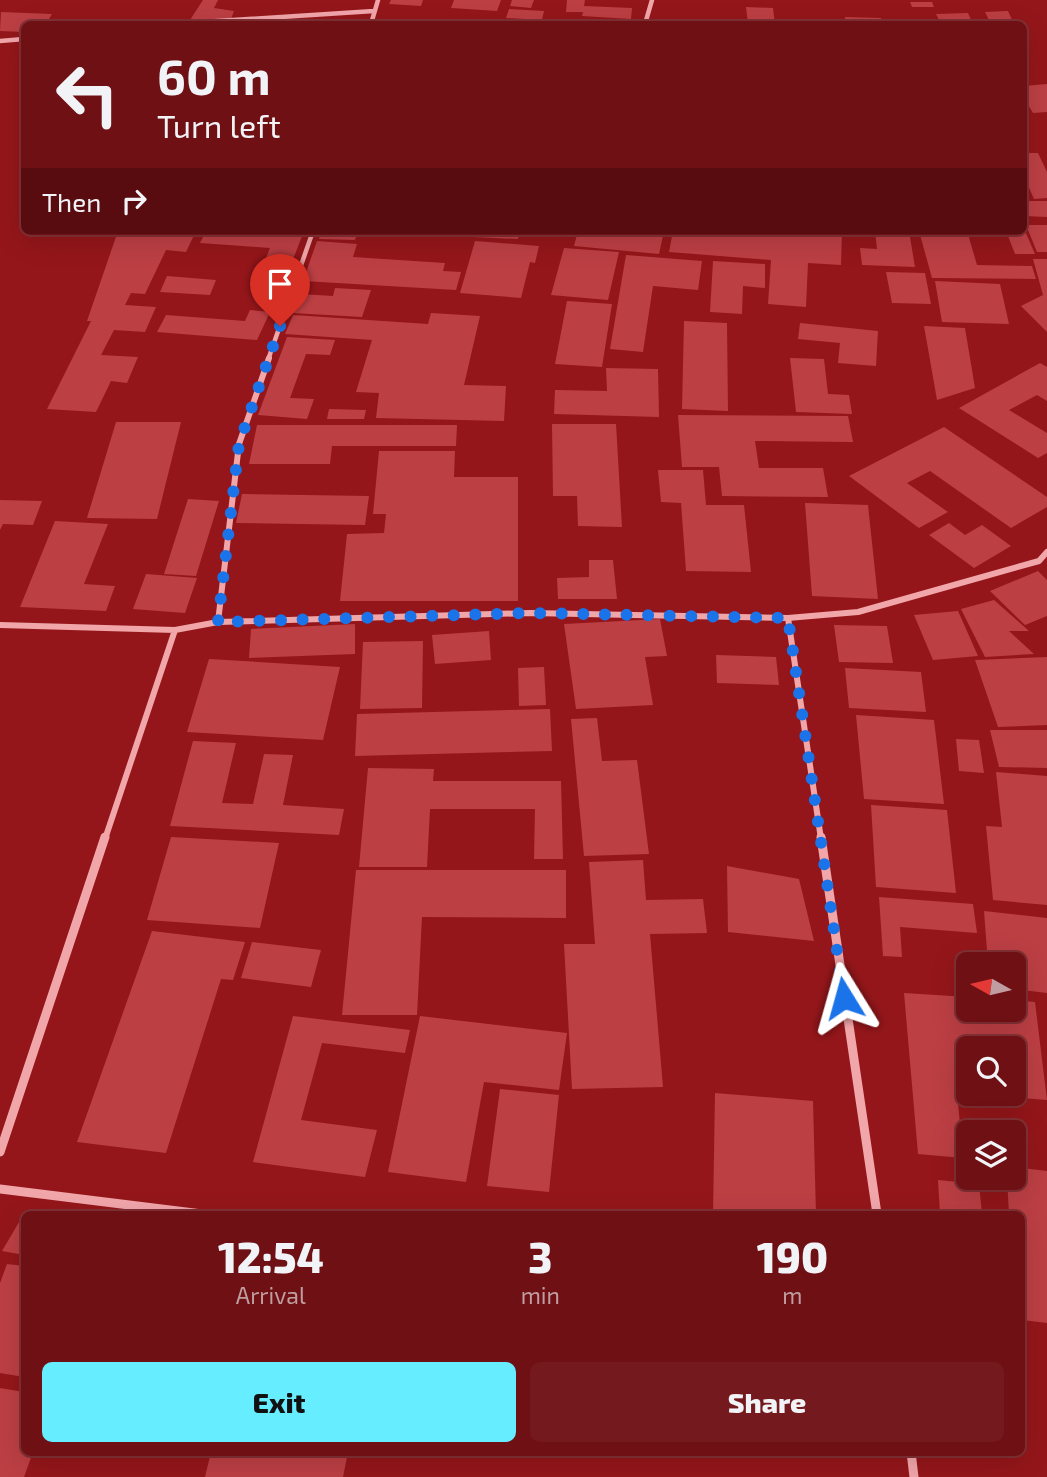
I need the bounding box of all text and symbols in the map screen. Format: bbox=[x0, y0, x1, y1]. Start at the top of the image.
text: 60 m bbox=[157, 46, 271, 105]
icon: left bbox=[42, 49, 133, 140]
text: Turn left bbox=[157, 106, 281, 144]
icon: right bbox=[115, 182, 153, 220]
text: Then bbox=[42, 186, 101, 217]
pin bbox=[250, 254, 310, 326]
icon: arrive bbox=[261, 265, 299, 303]
north arrow bbox=[956, 952, 1026, 1022]
map controls bbox=[956, 952, 1026, 1190]
position arrow bbox=[807, 961, 881, 1035]
button: search bbox=[956, 1036, 1026, 1106]
button: layers bbox=[956, 1120, 1026, 1190]
text: 12:54 bbox=[218, 1231, 324, 1281]
text: 3 bbox=[528, 1231, 552, 1281]
text: 190 bbox=[757, 1231, 828, 1281]
text: Arrival bbox=[236, 1281, 306, 1309]
text: min bbox=[521, 1281, 560, 1309]
text: m bbox=[782, 1281, 803, 1309]
button: Exit bbox=[42, 1362, 516, 1442]
button: Share bbox=[530, 1362, 1004, 1442]

